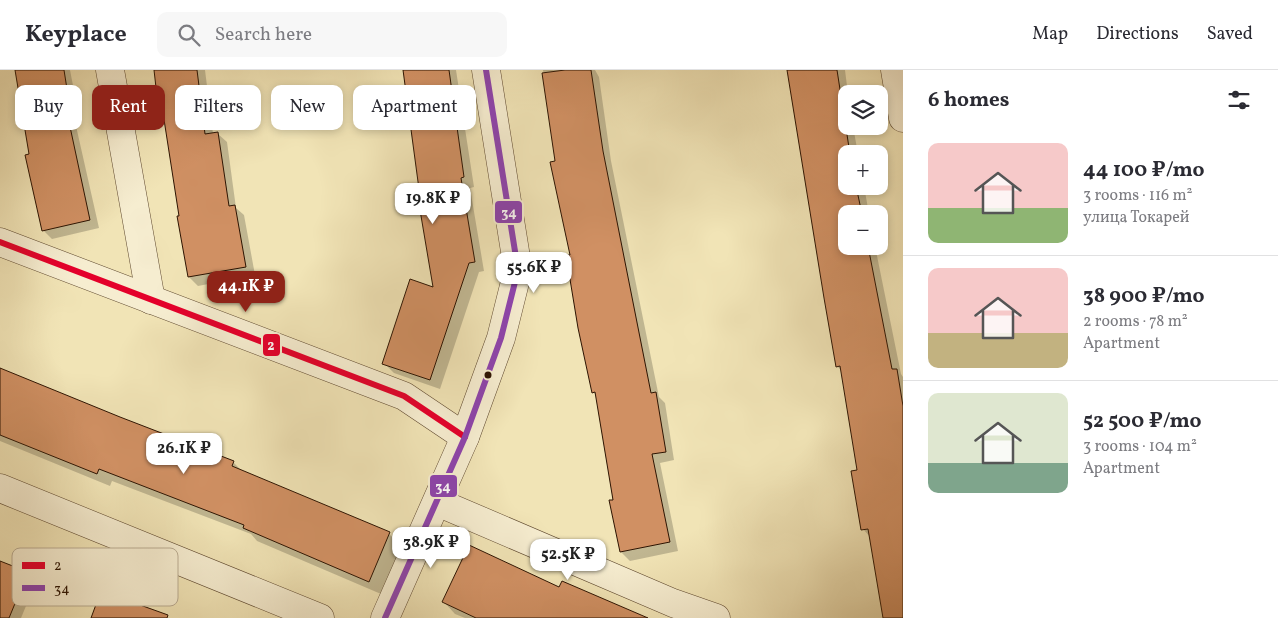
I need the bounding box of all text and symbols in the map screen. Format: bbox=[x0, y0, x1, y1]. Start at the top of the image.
search box bbox=[157, 12, 507, 57]
text: Keyplace bbox=[25, 18, 127, 52]
icon: search bbox=[175, 21, 203, 49]
text: Search here bbox=[215, 22, 312, 48]
text: Map bbox=[1032, 22, 1068, 47]
text: Directions bbox=[1096, 22, 1179, 47]
text: Saved bbox=[1207, 22, 1253, 47]
chip: Buy bbox=[15, 85, 82, 130]
chip: Rent bbox=[92, 85, 165, 130]
chip: Filters bbox=[175, 85, 261, 130]
chip: New bbox=[271, 85, 343, 130]
chip: Apartment bbox=[353, 85, 476, 130]
map controls bbox=[838, 85, 888, 255]
button: layers bbox=[838, 85, 888, 135]
text: 6 homes bbox=[928, 86, 1009, 115]
icon: filters bbox=[1225, 86, 1253, 114]
button: + bbox=[838, 145, 888, 195]
text: 44 100 ₽/mo bbox=[1083, 156, 1205, 185]
icon: home bbox=[968, 163, 1028, 223]
pin: 19.8K ₽ bbox=[387, 182, 479, 225]
text: 3 rooms · 116 m² bbox=[1083, 185, 1192, 207]
text: 19.8K ₽ bbox=[406, 188, 460, 210]
line badge: 34 bbox=[494, 200, 523, 224]
text: 34 bbox=[501, 204, 517, 223]
button: − bbox=[838, 205, 888, 255]
text: улица Токарей bbox=[1083, 207, 1190, 229]
pin: 55.6K ₽ bbox=[488, 252, 580, 294]
text: 55.6K ₽ bbox=[507, 257, 561, 279]
pin: 44.1K ₽ bbox=[200, 270, 292, 313]
text: 44.1K ₽ bbox=[218, 276, 274, 298]
text: 38 900 ₽/mo bbox=[1083, 282, 1205, 311]
icon: home bbox=[968, 288, 1028, 348]
text: 2 rooms · 78 m² bbox=[1083, 311, 1188, 333]
line badge: 2 bbox=[262, 333, 281, 357]
text: Apartment bbox=[1083, 333, 1160, 355]
text: 2 bbox=[267, 337, 275, 356]
unlabelled marker bbox=[483, 370, 493, 380]
text: 52 500 ₽/mo bbox=[1083, 407, 1202, 436]
icon: home bbox=[968, 413, 1028, 473]
pin: 26.1K ₽ bbox=[138, 432, 230, 475]
text: 3 rooms · 104 m² bbox=[1083, 436, 1197, 458]
text: 26.1K ₽ bbox=[157, 438, 211, 460]
text: Apartment bbox=[1083, 458, 1160, 480]
line badge: 34 bbox=[429, 474, 458, 498]
text: 34 bbox=[435, 478, 451, 497]
pin: 38.9K ₽ bbox=[385, 526, 477, 569]
text: 38.9K ₽ bbox=[403, 532, 459, 554]
pin: 52.5K ₽ bbox=[522, 538, 614, 581]
text: 52.5K ₽ bbox=[541, 544, 595, 566]
legend bbox=[12, 548, 178, 606]
text: 2 bbox=[54, 557, 62, 576]
text: 34 bbox=[54, 580, 70, 599]

